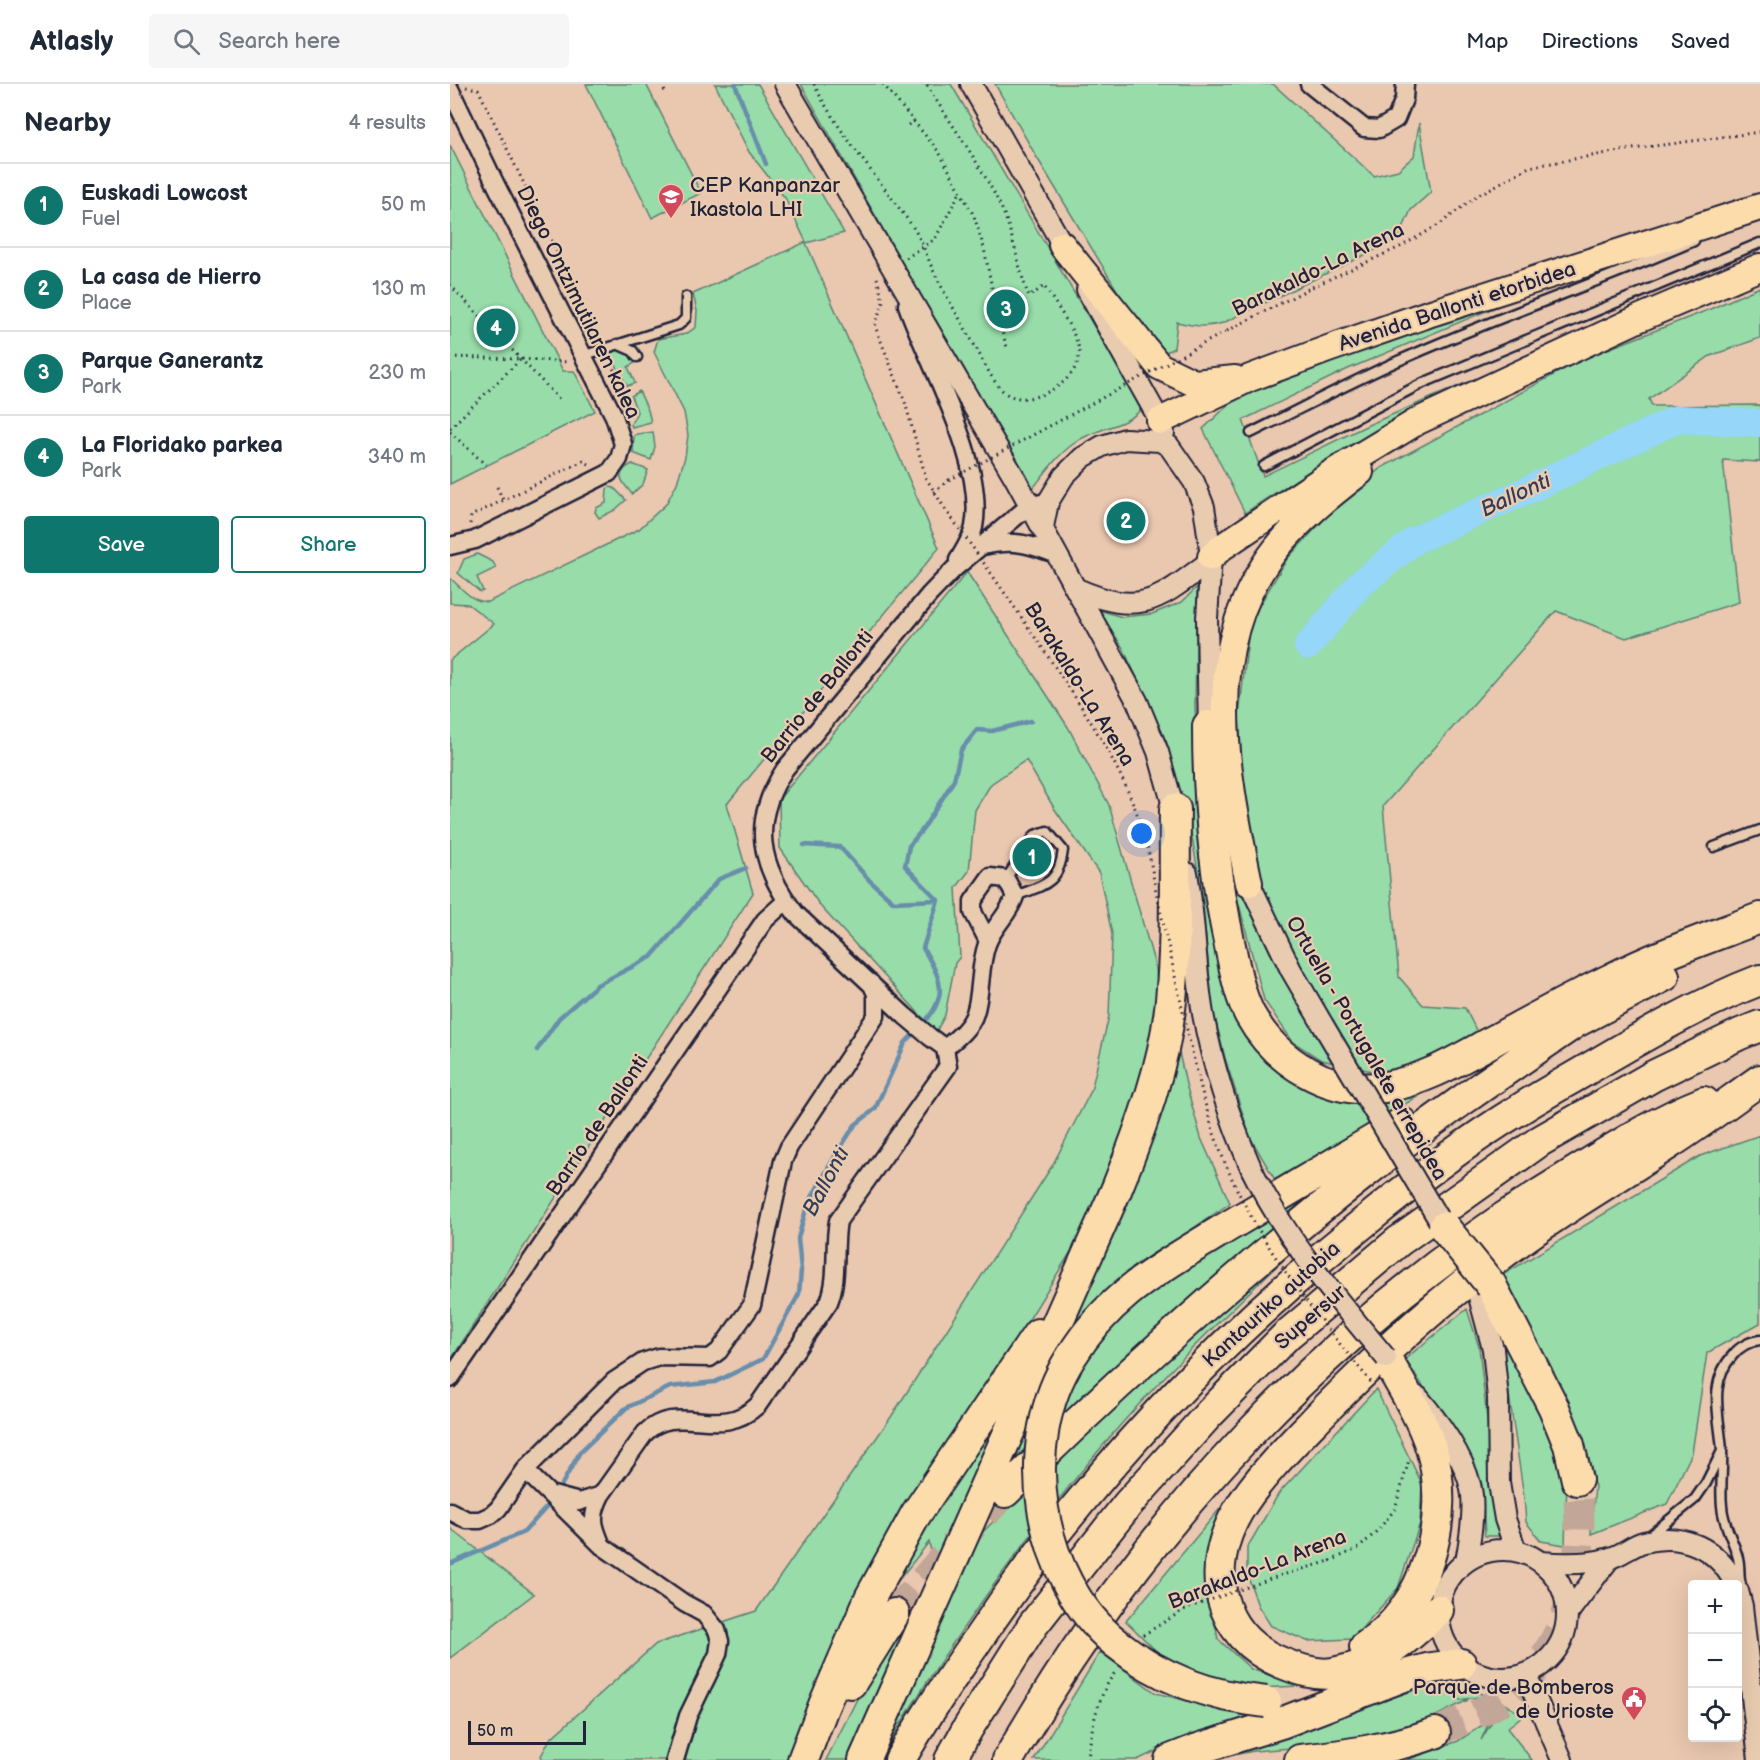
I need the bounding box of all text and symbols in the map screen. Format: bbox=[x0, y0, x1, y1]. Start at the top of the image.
search box bbox=[149, 14, 569, 68]
text: Atlasly bbox=[30, 25, 113, 58]
icon: search bbox=[170, 25, 203, 58]
text: Search here bbox=[218, 28, 340, 55]
text: Map bbox=[1466, 29, 1509, 54]
text: Directions bbox=[1542, 29, 1638, 54]
text: Saved bbox=[1671, 29, 1730, 54]
text: Nearby bbox=[24, 108, 111, 139]
text: 4 results bbox=[348, 111, 426, 135]
place label: CEP Kanpanzar Ikastola LHI bbox=[690, 173, 840, 222]
text: Euskadi Lowcost bbox=[81, 180, 248, 207]
street label: Diego Ontzimutilaren kalea bbox=[511, 182, 646, 423]
school or university icon: CEP Kanpanzar Ikastola LHI bbox=[656, 182, 686, 220]
text: 1 bbox=[39, 193, 48, 217]
text: 50 m bbox=[381, 193, 426, 217]
text: Fuel bbox=[81, 207, 120, 231]
street label: Barakaldo-La Arena bbox=[1228, 217, 1408, 322]
street label: Avenida Ballonti etorbidea bbox=[1335, 256, 1579, 357]
text: La casa de Hierro bbox=[81, 264, 261, 291]
text: 2 bbox=[38, 277, 49, 301]
text: 130 m bbox=[372, 277, 426, 301]
pin: 3 bbox=[986, 286, 1026, 332]
text: Place bbox=[81, 291, 132, 315]
pin: 4 bbox=[476, 306, 516, 350]
text: Parque Ganerantz bbox=[81, 348, 263, 375]
text: 3 bbox=[38, 361, 49, 385]
text: 230 m bbox=[369, 361, 426, 385]
text: Park bbox=[81, 375, 121, 399]
text: La Floridako parkea bbox=[81, 432, 283, 459]
text: 4 bbox=[38, 445, 49, 469]
text: 340 m bbox=[368, 445, 426, 469]
text: Park bbox=[81, 459, 121, 483]
water label: Ballonti bbox=[1476, 467, 1556, 523]
pin: 2 bbox=[1106, 498, 1146, 544]
button: Save bbox=[24, 516, 219, 573]
button: Share bbox=[231, 516, 426, 573]
street label: Barakaldo-La Arena bbox=[1019, 598, 1140, 771]
street label: Barrio de Ballonti bbox=[756, 624, 879, 768]
your location bbox=[1127, 819, 1156, 848]
pin: 1 bbox=[1012, 834, 1052, 880]
street label: Ortuella - Portugalete errepidea bbox=[1280, 912, 1453, 1185]
street label: Barrio de Ballonti bbox=[541, 1050, 654, 1201]
water label: Ballonti bbox=[797, 1142, 856, 1221]
street label: Kantauriko autobia bbox=[1197, 1236, 1345, 1373]
street label: Supersur bbox=[1270, 1279, 1351, 1355]
street label: Barakaldo-La Arena bbox=[1165, 1524, 1350, 1615]
map controls bbox=[1688, 1580, 1742, 1742]
button: + bbox=[1688, 1580, 1742, 1634]
button: − bbox=[1688, 1634, 1742, 1688]
place label: Parque de Bomberos de Urioste bbox=[1413, 1675, 1614, 1724]
public building icon: Parque de Bomberos de Urioste bbox=[1619, 1684, 1649, 1722]
button: locate bbox=[1688, 1688, 1742, 1742]
scale bar bbox=[468, 1718, 586, 1746]
text: 50 m bbox=[477, 1722, 513, 1741]

